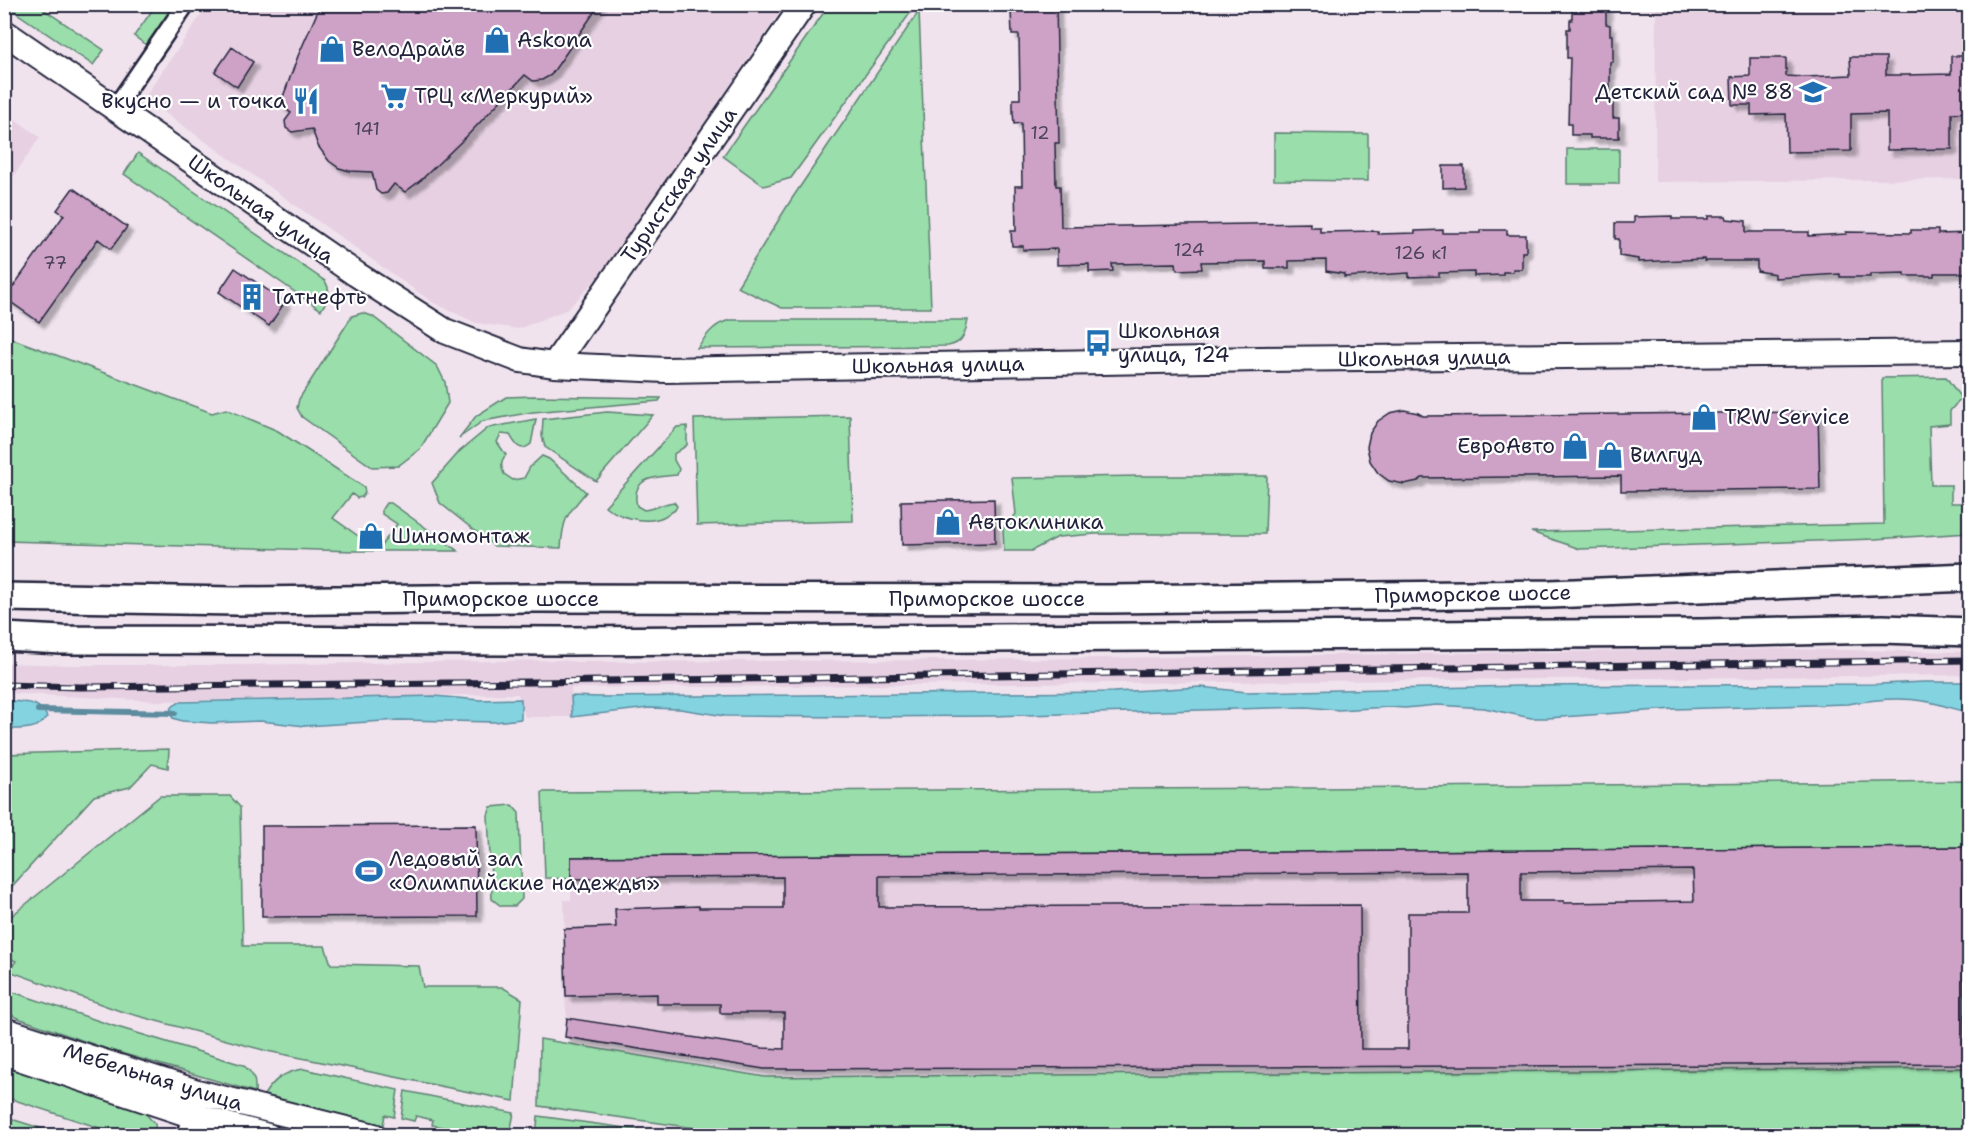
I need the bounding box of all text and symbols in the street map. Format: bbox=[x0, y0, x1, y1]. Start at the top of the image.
shop icon: Askona bbox=[482, 25, 512, 55]
place label: Askona bbox=[517, 26, 592, 54]
shop icon: ВелоДрайв bbox=[317, 34, 347, 64]
place label: ВелоДрайв bbox=[352, 35, 465, 63]
school or university icon: Детский сад № 88 bbox=[1798, 77, 1828, 107]
place label: Детский сад № 88 bbox=[1595, 78, 1793, 106]
supermarket icon: ТРЦ «Меркурий» bbox=[379, 81, 409, 111]
place label: ТРЦ «Меркурий» bbox=[414, 82, 593, 110]
restaurant icon: Вкусно — и точка bbox=[291, 86, 321, 116]
place label: Вкусно — и точка bbox=[101, 87, 286, 115]
street label: Туристская улица bbox=[615, 101, 743, 269]
house number: 141 bbox=[354, 117, 380, 141]
house number: 12 bbox=[1030, 121, 1050, 145]
street label: Школьная улица bbox=[182, 148, 340, 270]
house number: 124 bbox=[1174, 238, 1204, 262]
house number: 126 к1 bbox=[1394, 241, 1448, 265]
house number: 77 bbox=[43, 251, 67, 275]
building icon: Татнефть bbox=[237, 282, 267, 312]
place label: Татнефть bbox=[272, 283, 367, 311]
place label: Школьная улица, 124 bbox=[1118, 317, 1229, 369]
bus stop icon: Школьная улица, 124 bbox=[1083, 328, 1113, 358]
street label: Школьная улица bbox=[1337, 342, 1511, 374]
street label: Школьная улица bbox=[851, 349, 1025, 381]
shop icon: TRW Service bbox=[1689, 402, 1719, 432]
place label: TRW Service bbox=[1724, 403, 1850, 431]
shop icon: ЕвроАвто bbox=[1560, 431, 1590, 461]
place label: ЕвроАвто bbox=[1457, 432, 1555, 460]
shop icon: Вилгуд bbox=[1595, 440, 1625, 470]
place label: Вилгуд bbox=[1630, 441, 1702, 469]
shop icon: Автоклиника bbox=[933, 507, 963, 537]
place label: Автоклиника bbox=[968, 508, 1104, 536]
shop icon: Шиномонтаж bbox=[356, 521, 386, 551]
place label: Шиномонтаж bbox=[391, 522, 530, 550]
street label: Приморское шоссе bbox=[1375, 578, 1571, 610]
street label: Приморское шоссе bbox=[403, 585, 599, 613]
street label: Приморское шоссе bbox=[889, 585, 1085, 613]
place label: Ледовый зал «Олимпийские надежды» bbox=[389, 845, 660, 897]
sports icon: Ледовый зал «Олимпийские надежды» bbox=[354, 856, 384, 886]
street label: Мебельная улица bbox=[60, 1036, 246, 1118]

